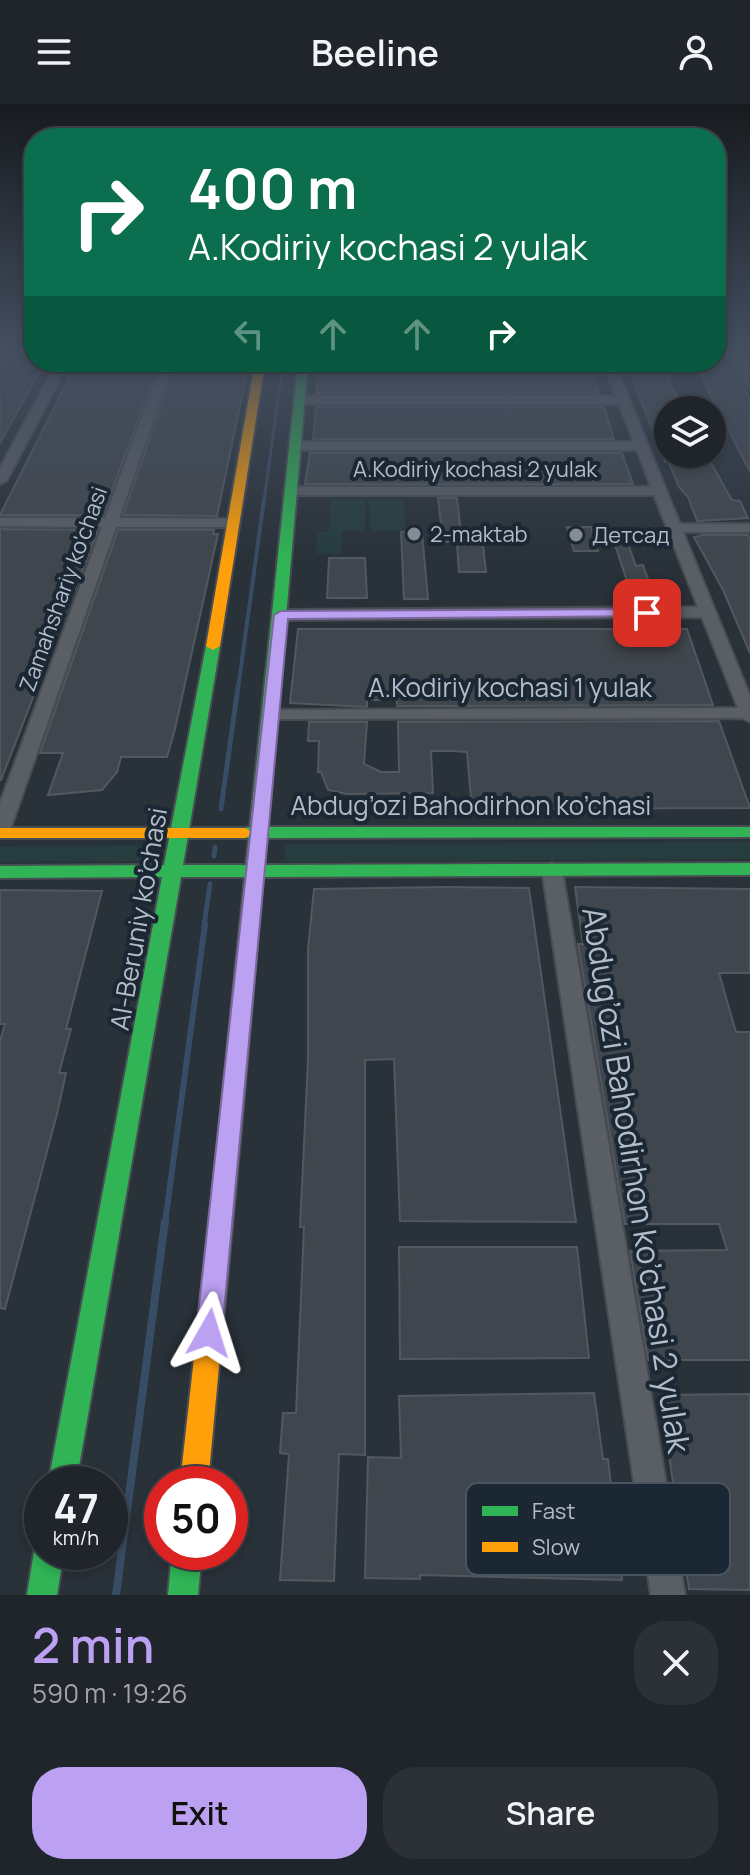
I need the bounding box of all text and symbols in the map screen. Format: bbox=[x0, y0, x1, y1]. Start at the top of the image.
text: Beeline bbox=[311, 28, 439, 77]
icon: menu bbox=[32, 30, 76, 74]
icon: person bbox=[674, 30, 718, 74]
text: 400 m bbox=[188, 149, 357, 226]
icon: right bbox=[56, 160, 160, 264]
text: A.Kodiriy kochasi 2 yulak bbox=[188, 222, 587, 271]
icon: left bbox=[227, 312, 271, 356]
icon: ahead bbox=[311, 312, 355, 356]
icon: ahead bbox=[395, 312, 439, 356]
icon: right bbox=[479, 312, 523, 356]
map controls bbox=[654, 396, 726, 468]
button: layers bbox=[654, 396, 726, 468]
street label: A.Kodiriy kochasi 2 yulak bbox=[353, 454, 598, 484]
street label: Zamahshariy ko'chasi bbox=[12, 482, 114, 696]
place label: 2-maktab bbox=[430, 519, 528, 549]
place label: Детсад bbox=[592, 520, 669, 550]
marker: 2-maktab bbox=[405, 525, 423, 543]
marker: Детсад bbox=[567, 526, 585, 544]
pin bbox=[613, 579, 681, 647]
icon: arrive bbox=[625, 591, 669, 635]
street label: A.Kodiriy kochasi 1 yulak bbox=[368, 669, 653, 705]
street label: Abdug’ozi Bahodirhon ko’chasi bbox=[291, 787, 651, 823]
street label: Al-Beruniy ko’chasi bbox=[101, 805, 175, 1033]
street label: Abdug’ozi Bahodirhon ko’chasi 2 yulak bbox=[572, 904, 702, 1457]
position arrow bbox=[167, 1291, 251, 1375]
speed limit sign: 50 bbox=[144, 1466, 248, 1570]
text: 47 bbox=[53, 1480, 99, 1535]
legend bbox=[466, 1483, 730, 1575]
text: Fast bbox=[532, 1496, 575, 1526]
text: km/h bbox=[53, 1524, 99, 1551]
text: Slow bbox=[532, 1532, 580, 1562]
text: 2 min bbox=[32, 1612, 154, 1677]
button: close bbox=[634, 1621, 718, 1705]
text: 590 m · 19:26 bbox=[32, 1675, 188, 1711]
button: Exit bbox=[32, 1767, 367, 1859]
button: Share bbox=[383, 1767, 718, 1859]

